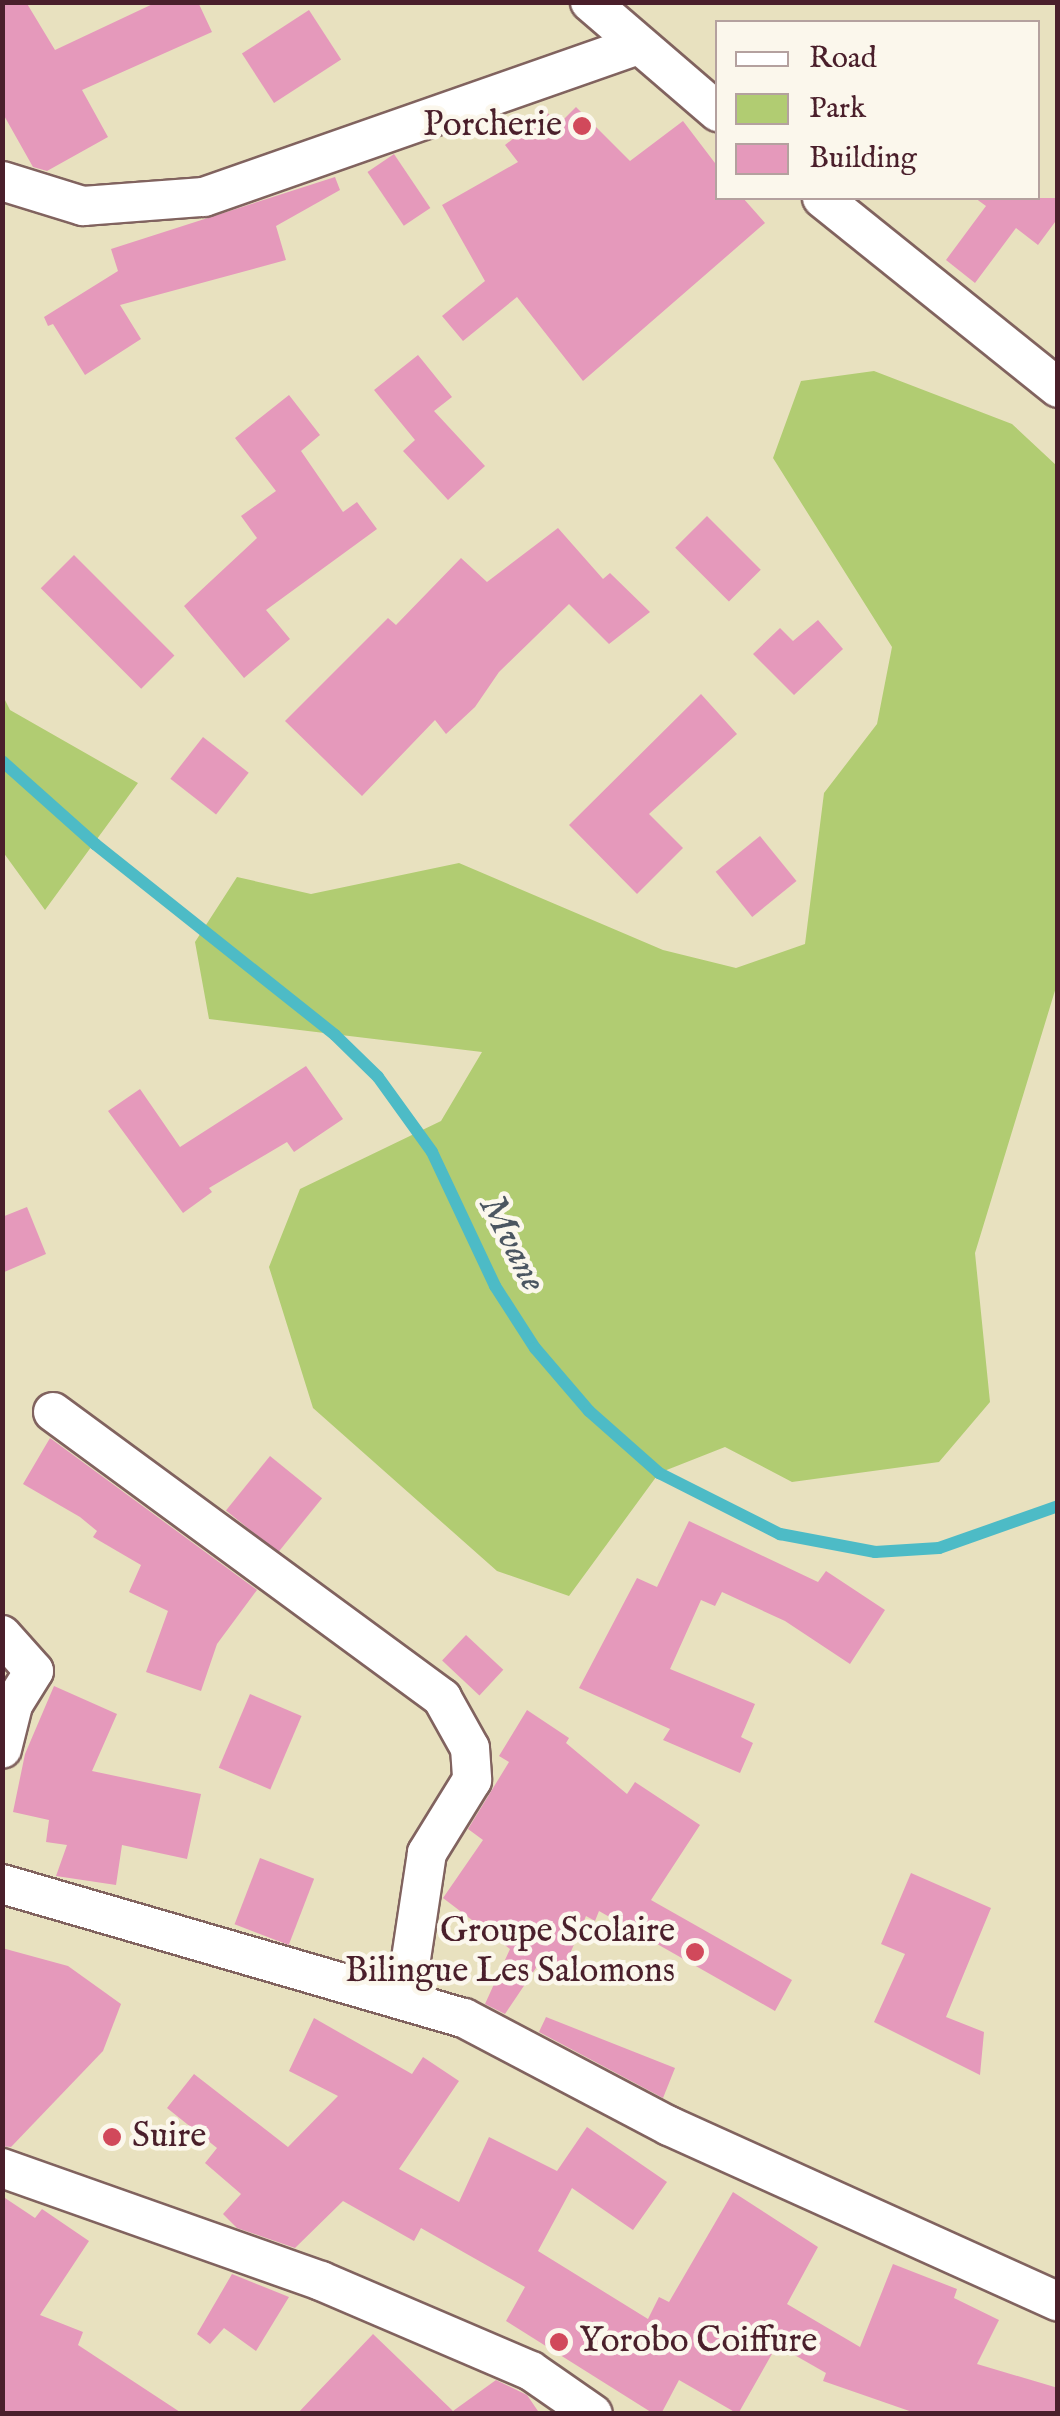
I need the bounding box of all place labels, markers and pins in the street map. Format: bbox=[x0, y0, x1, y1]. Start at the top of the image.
place label: Porcherie bbox=[423, 105, 562, 147]
marker: Porcherie bbox=[571, 115, 593, 137]
place label: Groupe Scolaire Bilingue Les Salomons bbox=[345, 1911, 675, 1993]
marker: Groupe Scolaire Bilingue Les Salomons bbox=[684, 1941, 706, 1963]
place label: Suire bbox=[132, 2116, 206, 2158]
marker: Suire bbox=[101, 2126, 123, 2148]
place label: Yorobo Coiffure bbox=[579, 2321, 817, 2363]
marker: Yorobo Coiffure bbox=[548, 2331, 570, 2353]

